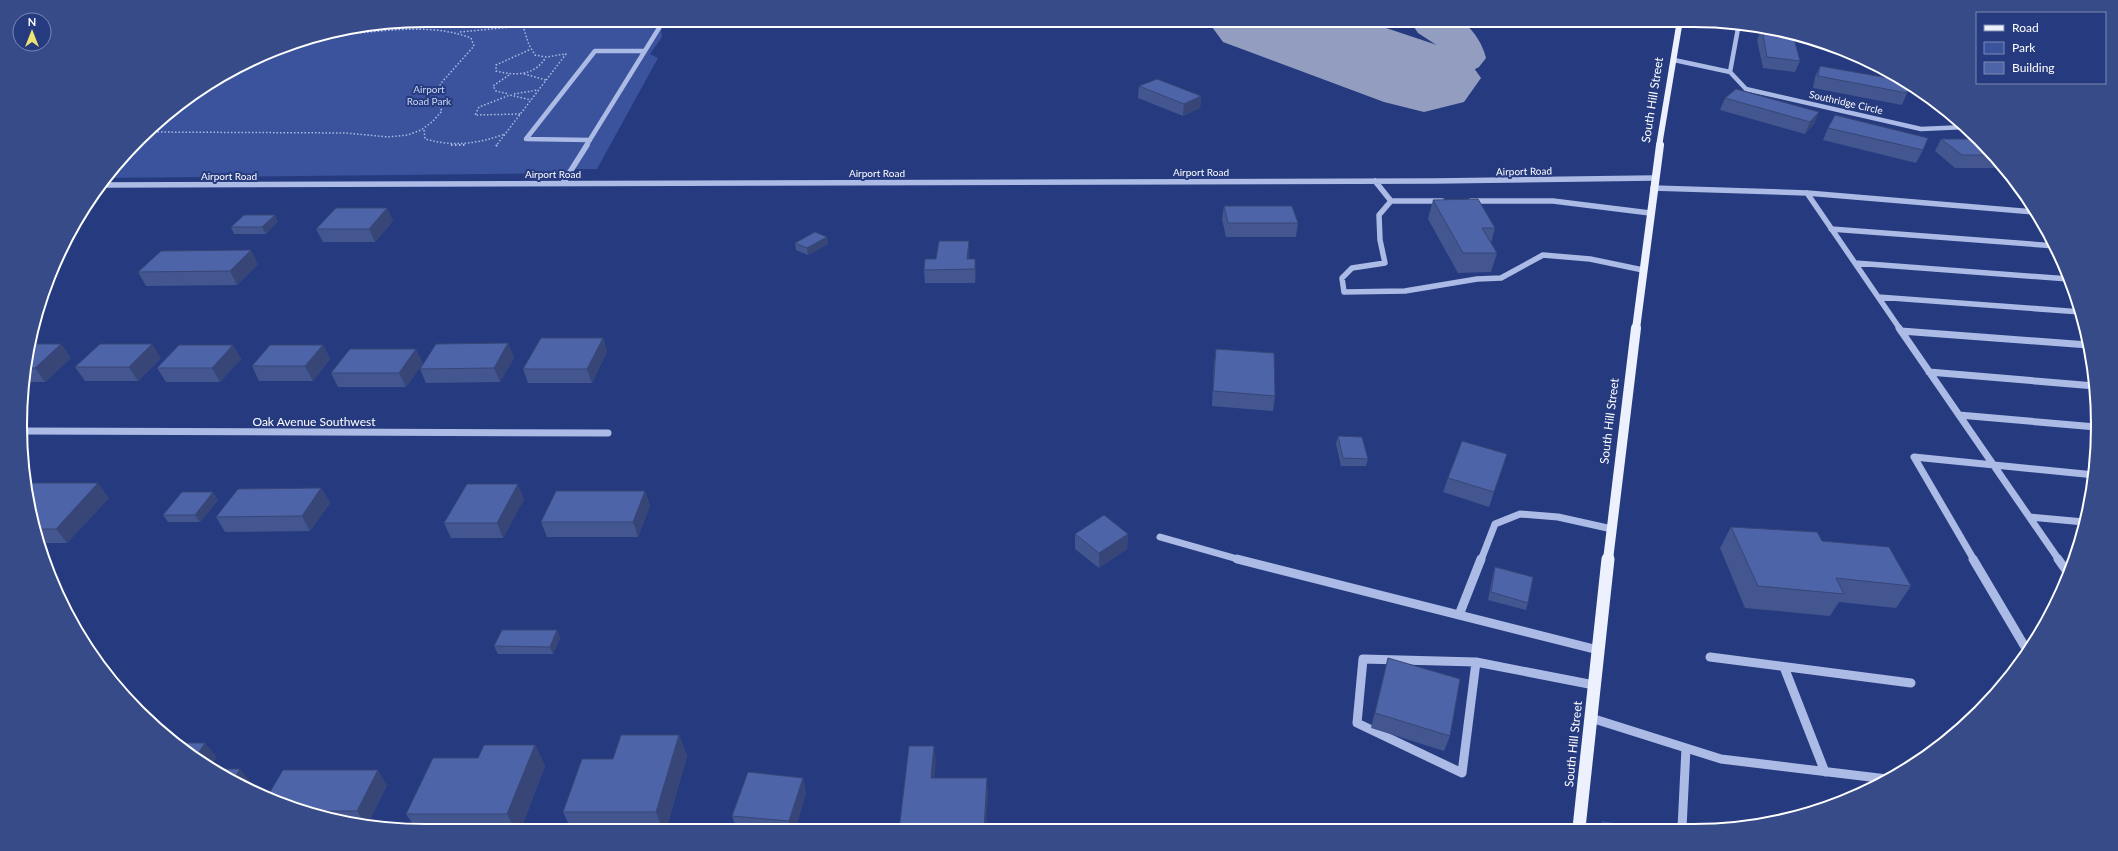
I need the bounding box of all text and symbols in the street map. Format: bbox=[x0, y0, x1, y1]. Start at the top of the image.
north arrow bbox=[12, 12, 52, 52]
legend bbox=[1976, 12, 2106, 84]
text: N bbox=[28, 15, 36, 28]
text: Road bbox=[2012, 20, 2039, 35]
text: Park bbox=[2012, 40, 2036, 55]
street label: South Hill Street bbox=[1638, 56, 1666, 144]
text: Building bbox=[2012, 60, 2055, 75]
park label: Airport Road Park bbox=[407, 83, 452, 107]
street label: Southridge Circle bbox=[1808, 88, 1884, 116]
street label: Airport Road bbox=[1496, 165, 1552, 177]
street label: Airport Road bbox=[1173, 166, 1229, 178]
street label: Airport Road bbox=[849, 167, 905, 179]
street label: Airport Road bbox=[525, 168, 581, 180]
street label: Airport Road bbox=[201, 170, 257, 182]
street label: South Hill Street bbox=[1596, 377, 1622, 465]
street label: Oak Avenue Southwest bbox=[252, 414, 376, 429]
street label: South Hill Street bbox=[1561, 700, 1585, 788]

